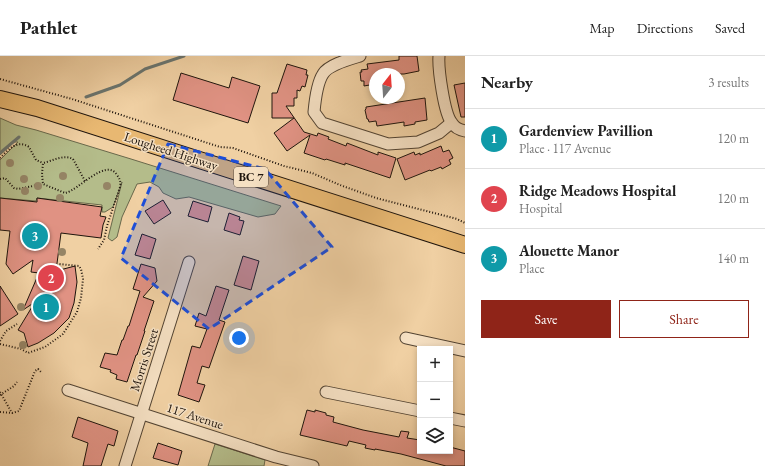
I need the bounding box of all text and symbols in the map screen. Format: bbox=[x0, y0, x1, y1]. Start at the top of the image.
text: Pathlet bbox=[20, 15, 77, 40]
text: Map bbox=[589, 19, 615, 37]
text: Directions bbox=[637, 19, 693, 37]
text: Saved bbox=[715, 19, 745, 37]
north arrow bbox=[369, 68, 405, 104]
text: Nearby bbox=[481, 71, 533, 93]
text: 3 results bbox=[708, 74, 749, 91]
text: Gardenview Pavillion bbox=[519, 121, 653, 140]
street label: Lougheed Highway bbox=[122, 128, 220, 174]
text: 1 bbox=[491, 130, 497, 147]
text: 120 m bbox=[718, 130, 749, 147]
text: Place · 117 Avenue bbox=[519, 140, 611, 157]
road number: BC 7 bbox=[234, 167, 268, 187]
text: Ridge Meadows Hospital bbox=[519, 181, 676, 200]
text: 2 bbox=[491, 190, 497, 207]
text: 120 m bbox=[718, 190, 749, 207]
text: Hospital bbox=[519, 200, 563, 217]
pin: 3 bbox=[22, 221, 48, 251]
text: Alouette Manor bbox=[519, 241, 619, 260]
text: 3 bbox=[491, 250, 497, 267]
text: 140 m bbox=[718, 250, 749, 267]
text: Place bbox=[519, 260, 545, 277]
pin: 2 bbox=[38, 263, 64, 293]
pin: 1 bbox=[33, 292, 59, 322]
button: Save bbox=[481, 300, 611, 338]
button: Share bbox=[619, 300, 749, 338]
street label: Morris Street bbox=[126, 326, 162, 394]
your location bbox=[229, 328, 249, 348]
map controls bbox=[417, 346, 453, 454]
button: + bbox=[417, 346, 453, 382]
button: − bbox=[417, 382, 453, 418]
street label: 117 Avenue bbox=[164, 399, 226, 433]
button: layers bbox=[417, 418, 453, 454]

